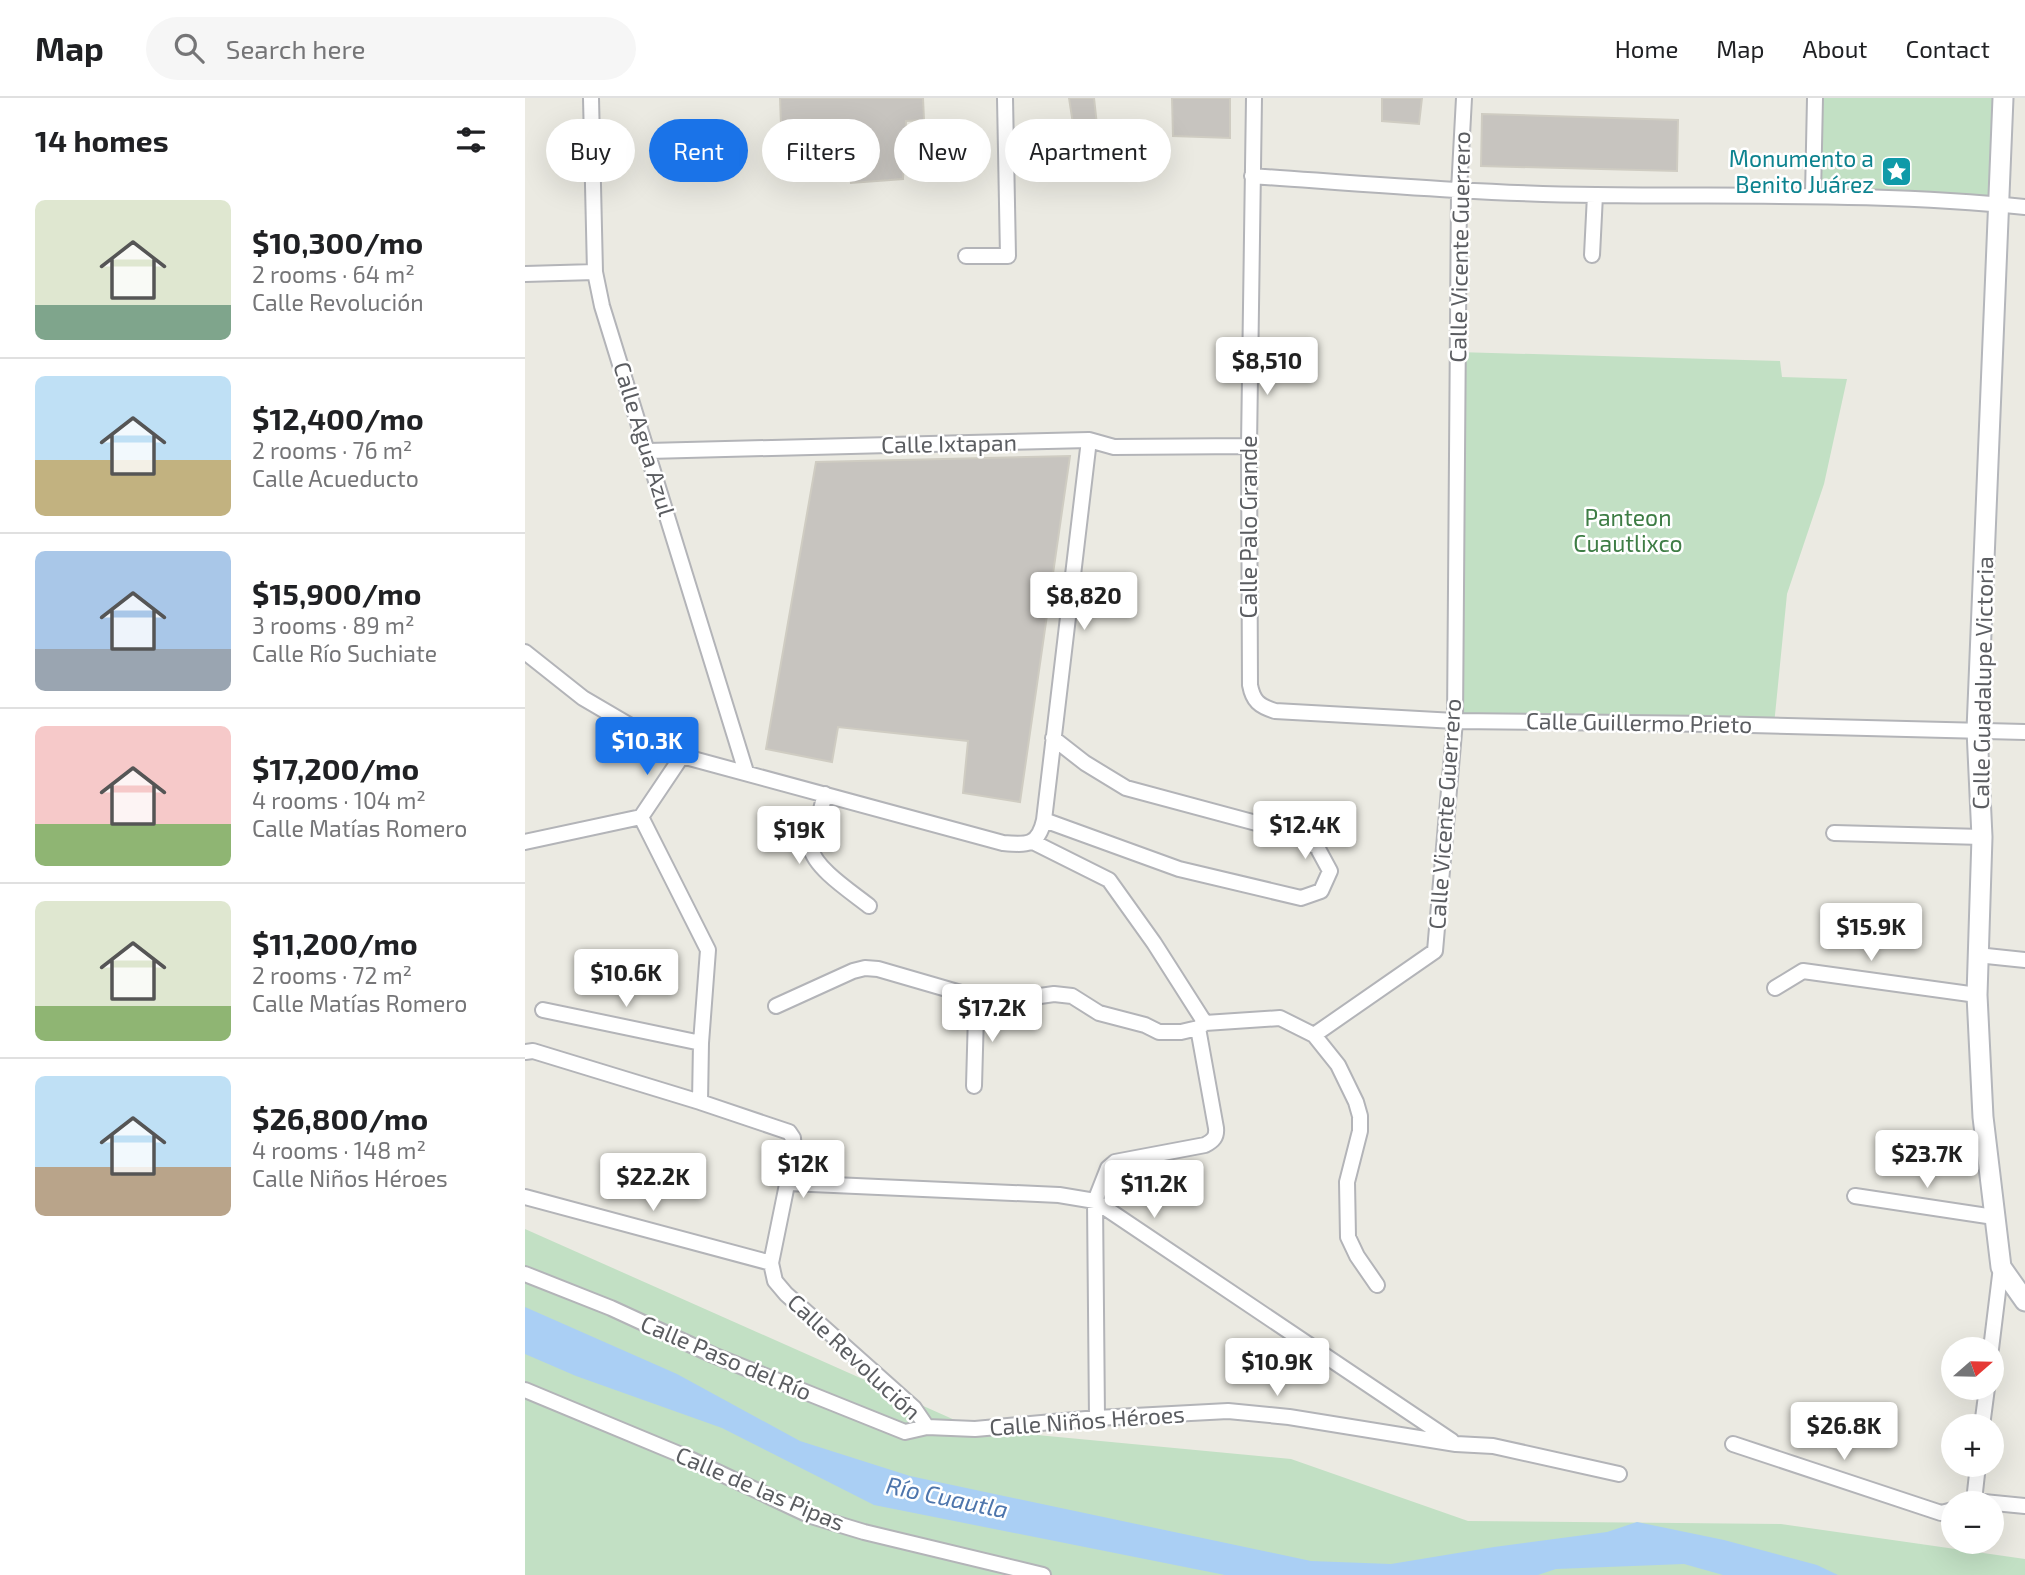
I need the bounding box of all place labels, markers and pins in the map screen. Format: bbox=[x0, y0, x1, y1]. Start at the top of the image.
place label: Monumento a Benito Juárez bbox=[1729, 144, 1874, 198]
place icon: Monumento a Benito Juárez bbox=[1880, 155, 1914, 189]
pin: $8,510 bbox=[1210, 338, 1324, 397]
pin: $8,820 bbox=[1027, 573, 1141, 632]
pin: $10.3K bbox=[590, 718, 704, 777]
pin: $12.4K bbox=[1248, 802, 1362, 861]
pin: $19K bbox=[758, 806, 840, 866]
pin: $15.9K bbox=[1814, 904, 1928, 963]
pin: $10.6K bbox=[569, 950, 683, 1009]
pin: $17.2K bbox=[935, 984, 1049, 1044]
pin: $23.7K bbox=[1870, 1130, 1984, 1190]
pin: $12K bbox=[762, 1140, 844, 1200]
pin: $22.2K bbox=[596, 1154, 710, 1213]
pin: $11.2K bbox=[1097, 1160, 1211, 1220]
pin: $10.9K bbox=[1220, 1338, 1334, 1398]
pin: $26.8K bbox=[1787, 1402, 1901, 1462]

